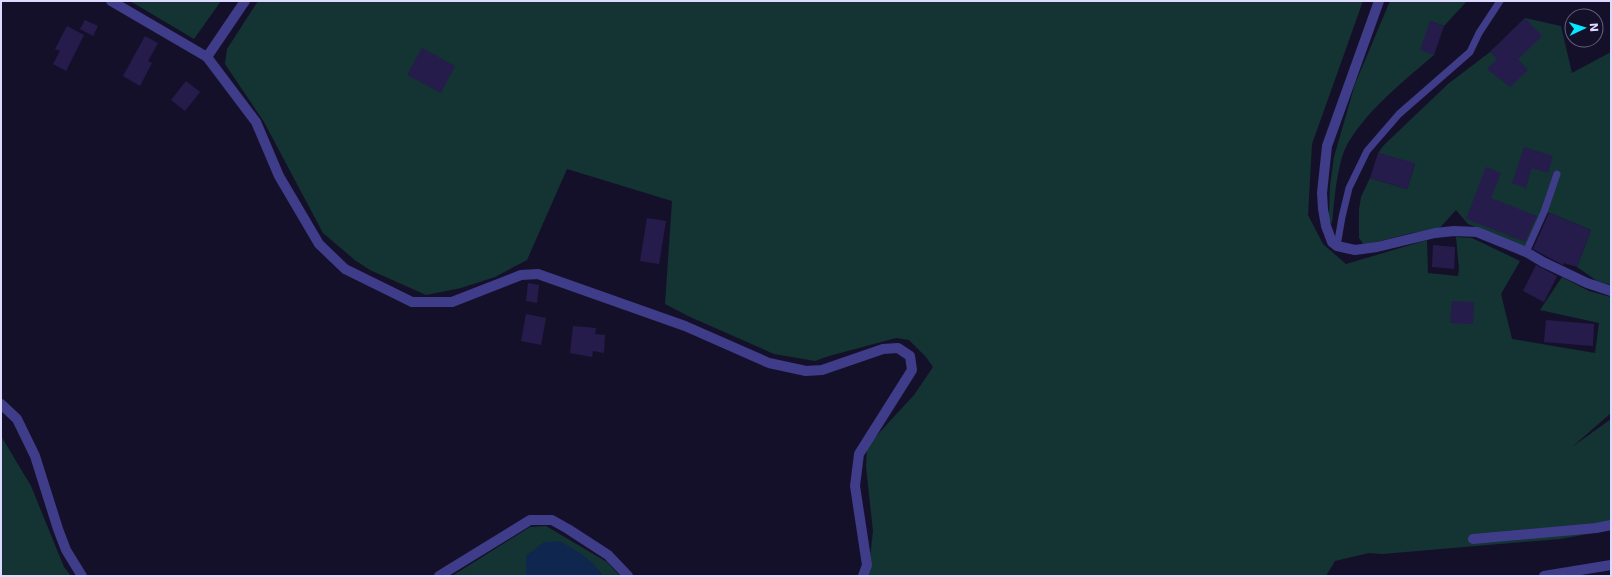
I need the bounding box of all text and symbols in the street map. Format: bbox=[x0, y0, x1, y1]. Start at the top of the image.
north arrow bbox=[1564, 8, 1604, 48]
text: N bbox=[1587, 22, 1600, 32]

